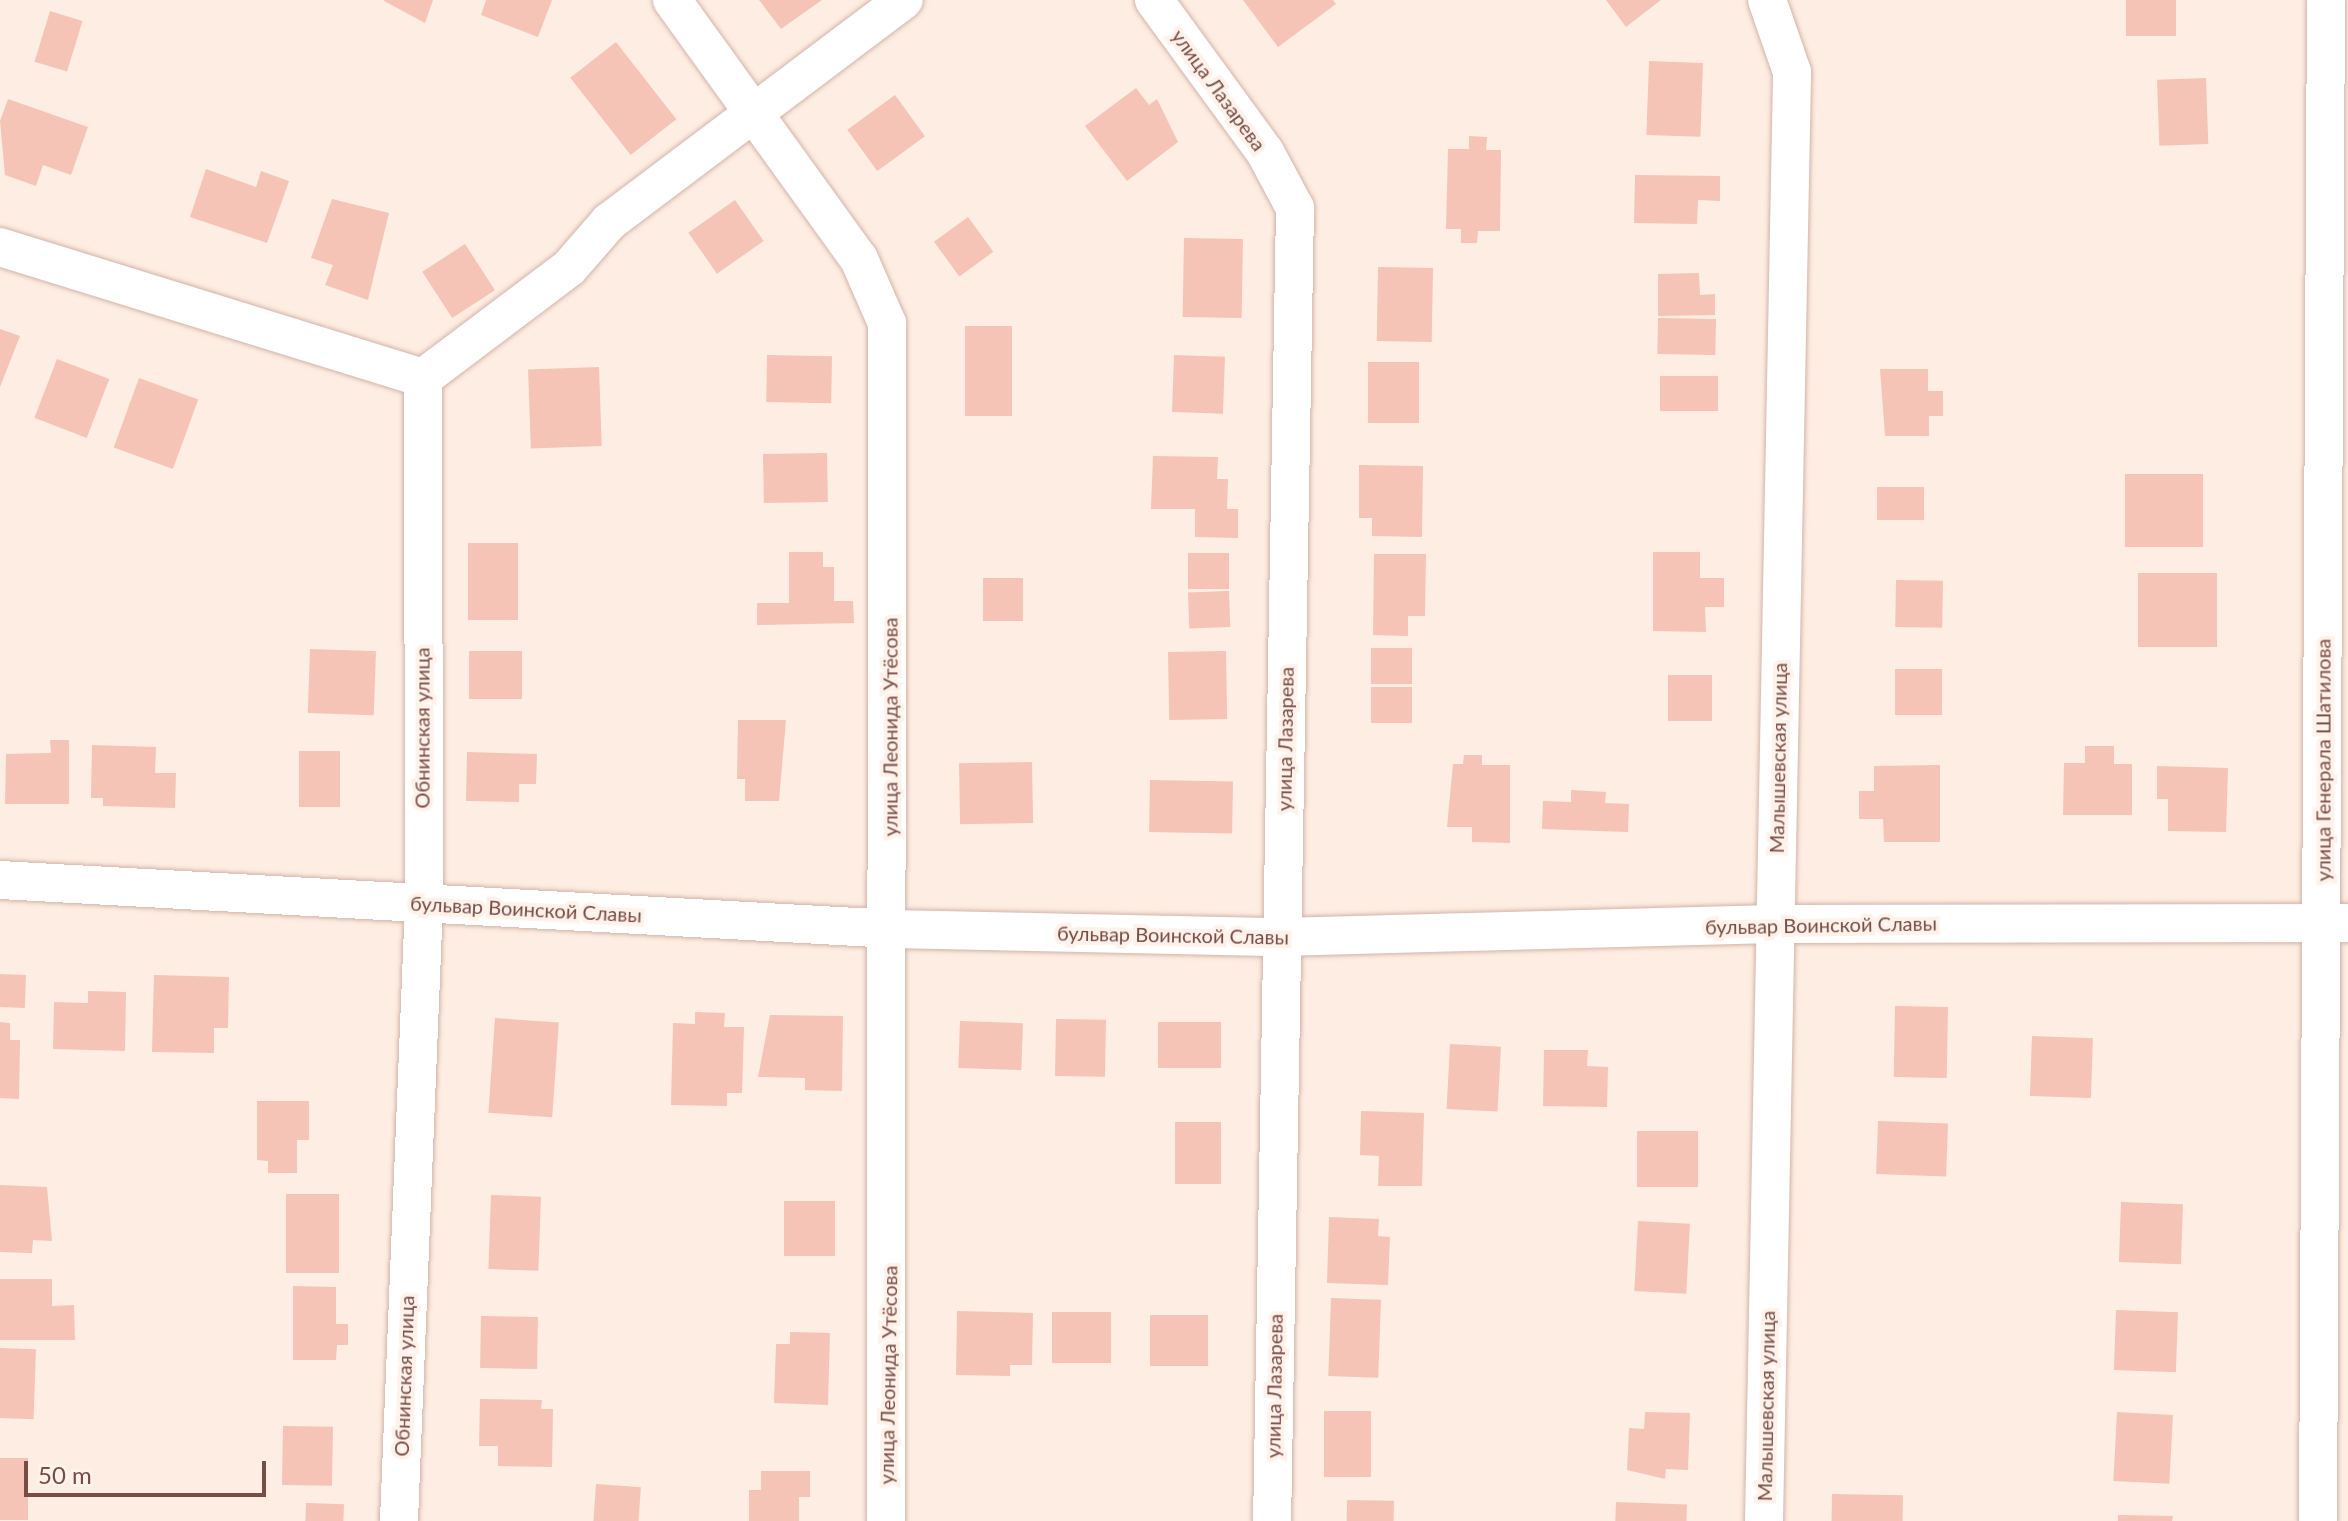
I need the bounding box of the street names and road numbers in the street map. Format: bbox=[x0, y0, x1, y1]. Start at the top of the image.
street label: улица Лазарева bbox=[1167, 25, 1271, 155]
street label: улица Леонида Утёсова bbox=[878, 618, 902, 836]
street label: улица Генерала Шатилова bbox=[2311, 639, 2335, 881]
street label: Обнинская улица bbox=[410, 647, 434, 809]
street label: Малышевская улица bbox=[1764, 662, 1792, 854]
street label: улица Лазарева bbox=[1272, 667, 1298, 811]
street label: бульвар Воинской Славы bbox=[410, 891, 642, 927]
street label: бульвар Воинской Славы bbox=[1705, 911, 1937, 939]
street label: бульвар Воинской Славы bbox=[1057, 921, 1289, 949]
street label: улица Леонида Утёсова bbox=[874, 1265, 902, 1485]
street label: Обнинская улица bbox=[389, 1295, 419, 1457]
street label: Малышевская улица bbox=[1752, 1310, 1780, 1502]
street label: улица Лазарева bbox=[1261, 1314, 1287, 1458]

